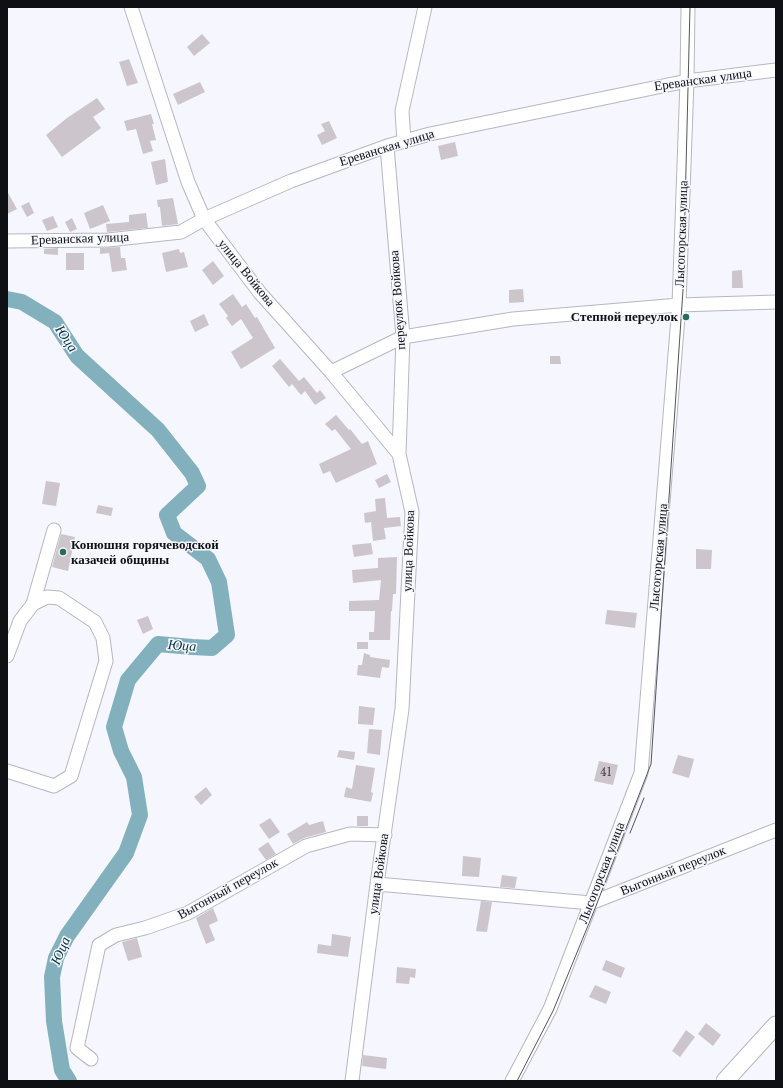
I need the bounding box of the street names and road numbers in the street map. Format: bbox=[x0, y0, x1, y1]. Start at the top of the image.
street label: Ереванская улица bbox=[653, 65, 753, 95]
street label: Ереванская улица bbox=[338, 126, 436, 170]
street label: Лысогорская улица bbox=[672, 180, 692, 288]
street label: Ереванская улица bbox=[31, 229, 129, 249]
street label: улица Войкова bbox=[214, 236, 278, 310]
street label: переулок Войкова bbox=[387, 250, 409, 350]
street label: Лысогорская улица bbox=[647, 503, 671, 611]
street label: улица Войкова bbox=[400, 510, 418, 592]
street label: Лысогорская улица bbox=[575, 820, 629, 926]
street label: улица Войкова bbox=[366, 832, 392, 916]
street label: Выгонный переулок bbox=[618, 843, 728, 899]
street label: Выгонный переулок bbox=[175, 855, 281, 923]

